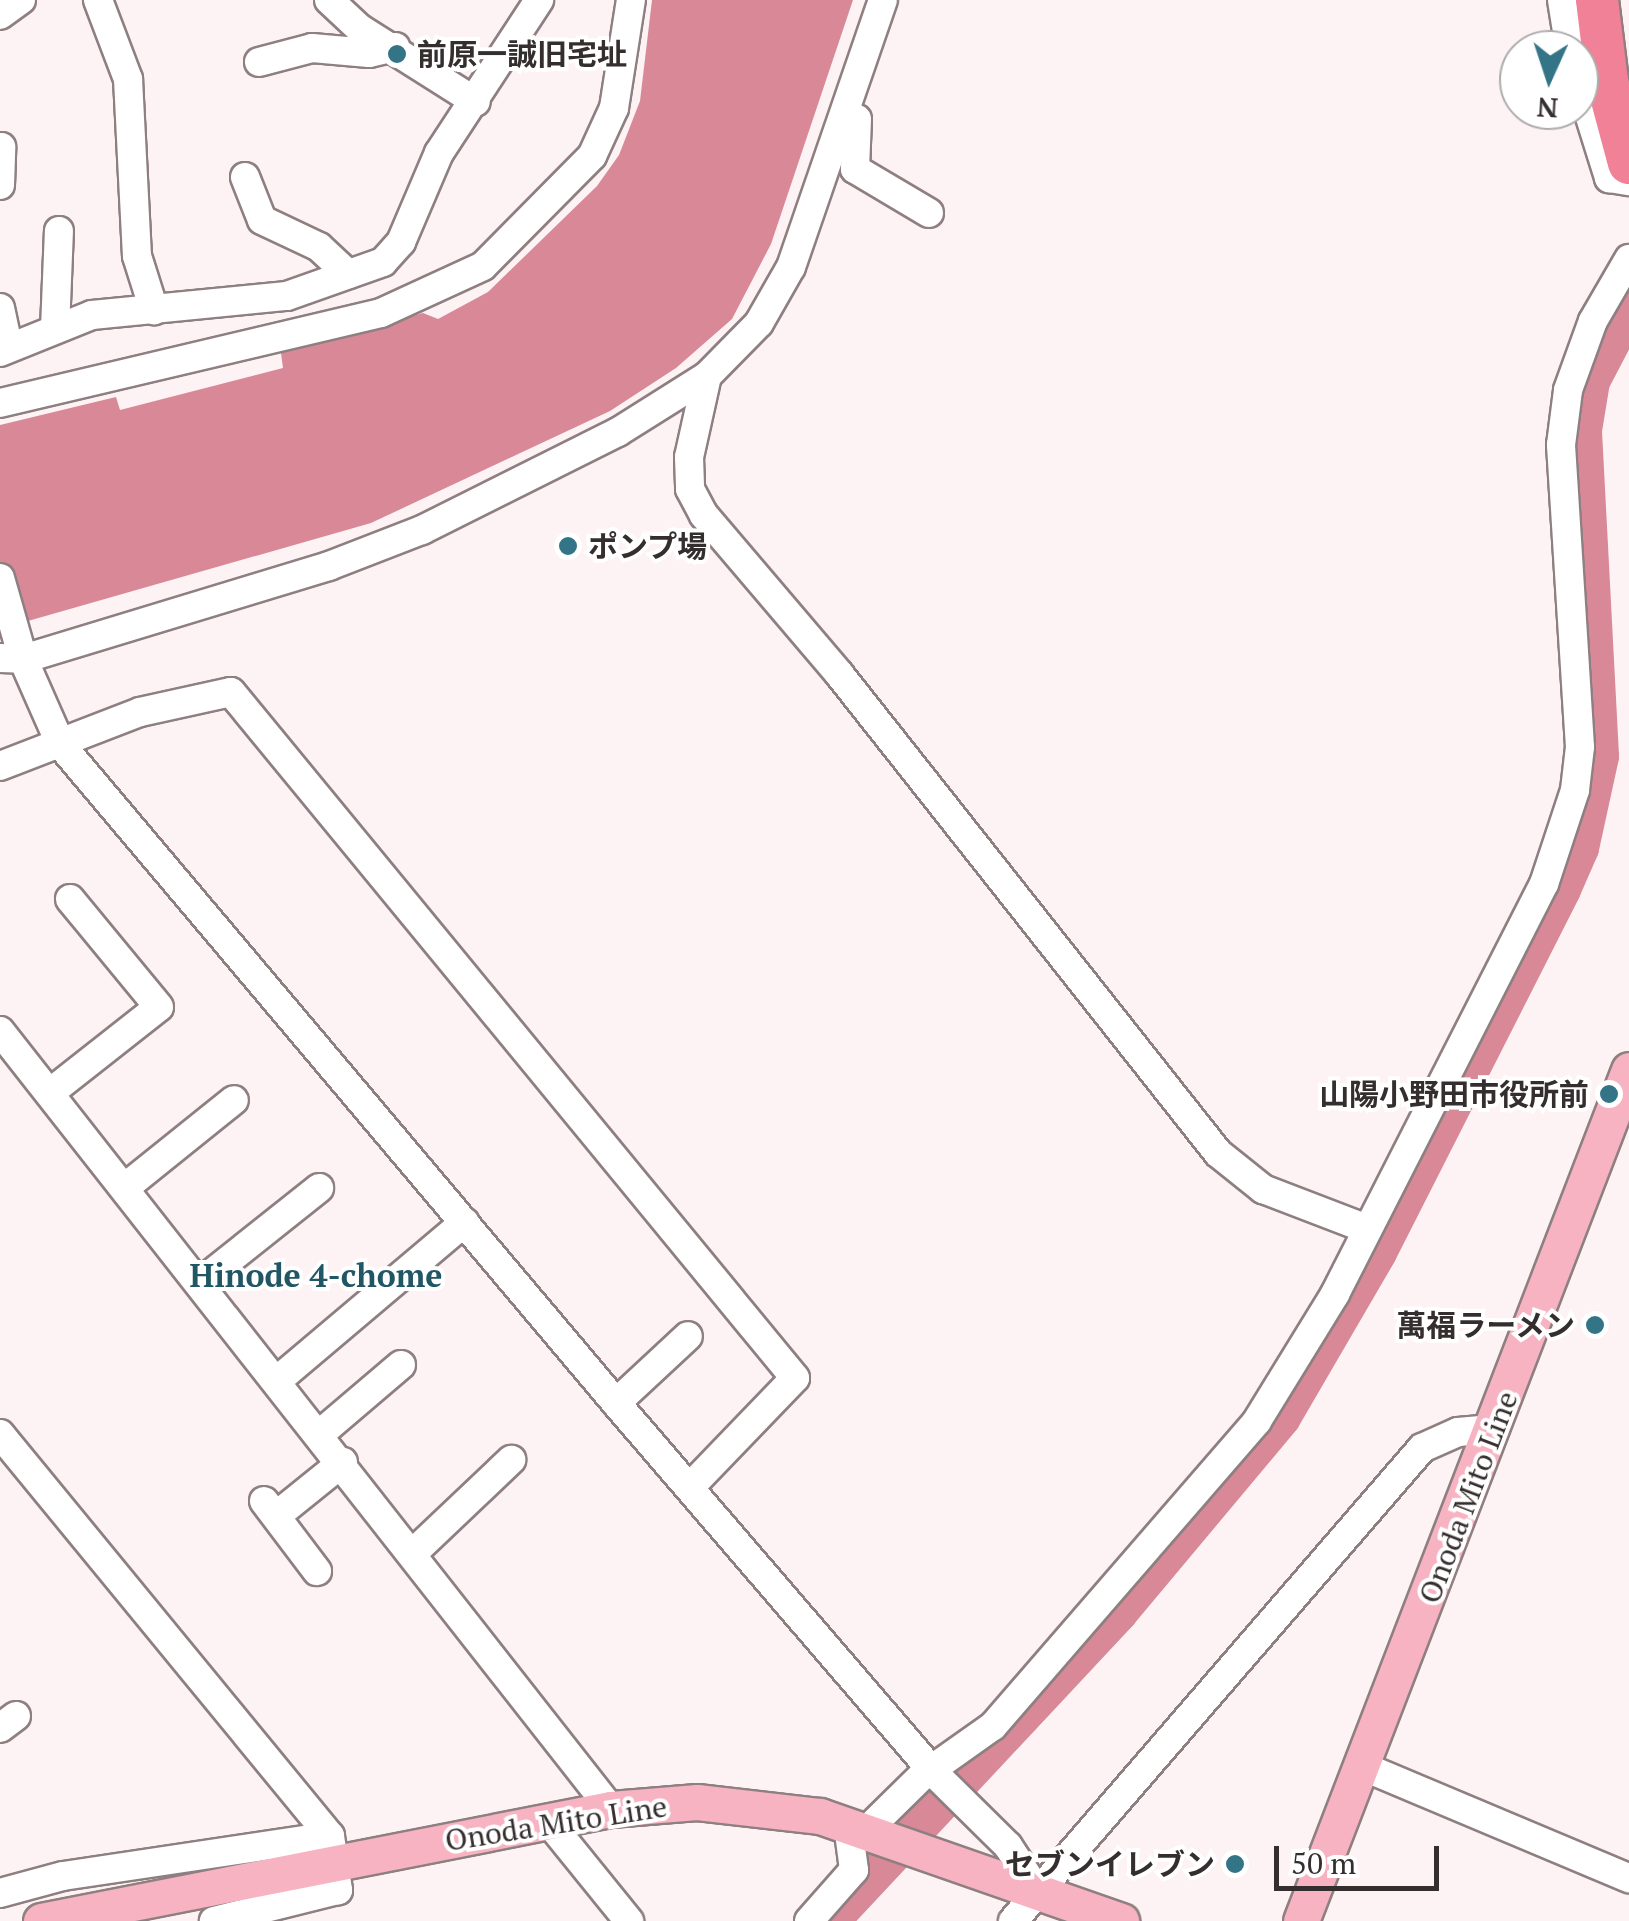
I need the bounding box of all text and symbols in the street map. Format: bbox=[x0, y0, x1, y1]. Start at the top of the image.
north arrow bbox=[1499, 30, 1599, 130]
place label: 前原一誠旧宅址 bbox=[417, 36, 627, 72]
marker: 前原一誠旧宅址 bbox=[386, 43, 408, 65]
text: N bbox=[1536, 89, 1559, 127]
place label: ポンプ場 bbox=[588, 528, 708, 564]
marker: ポンプ場 bbox=[557, 535, 579, 557]
place label: 山陽小野田市役所前 bbox=[1319, 1076, 1589, 1112]
marker: 山陽小野田市役所前 bbox=[1598, 1083, 1620, 1105]
district label: Hinode 4-chome bbox=[190, 1256, 442, 1294]
place label: 萬福ラーメン bbox=[1395, 1307, 1575, 1343]
marker: 萬福ラーメン bbox=[1584, 1314, 1606, 1336]
street label: Onoda Mito Line bbox=[1411, 1386, 1525, 1608]
street label: Onoda Mito Line bbox=[442, 1788, 670, 1858]
scale bar bbox=[1279, 1826, 1444, 1888]
text: 50 m bbox=[1291, 1843, 1356, 1883]
place label: セブンイレブン bbox=[1005, 1846, 1215, 1882]
marker: セブンイレブン bbox=[1224, 1853, 1246, 1875]

